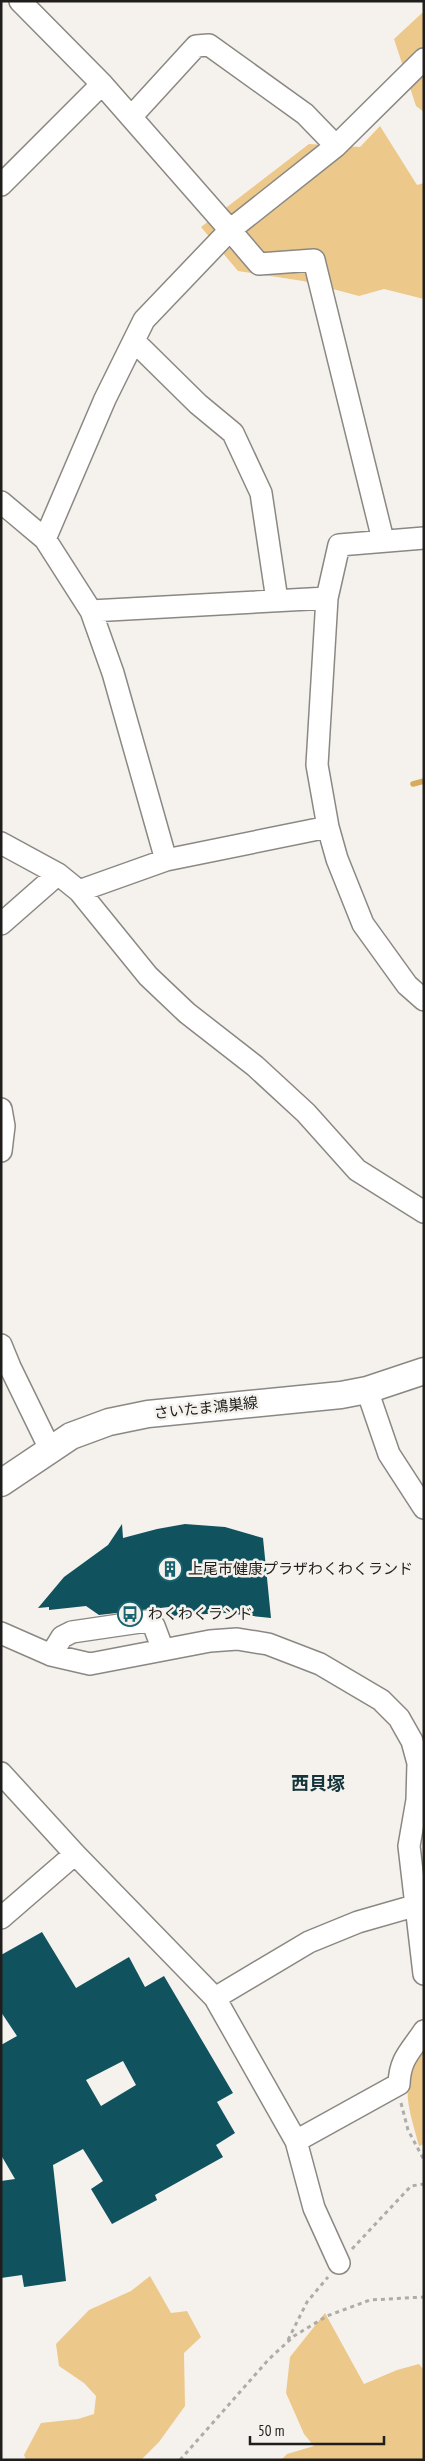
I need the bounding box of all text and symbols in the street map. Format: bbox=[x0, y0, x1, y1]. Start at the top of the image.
street label: さいたま鴻巣線 bbox=[153, 1393, 259, 1422]
building icon: 上尾市健康プラザわくわくランド bbox=[157, 1556, 183, 1582]
place label: 上尾市健康プラザわくわくランド bbox=[188, 1559, 413, 1578]
bus stop icon: わくわくランド bbox=[117, 1601, 143, 1627]
place label: わくわくランド bbox=[148, 1604, 253, 1623]
district label: 西貝塚 bbox=[291, 1772, 345, 1795]
scale bar bbox=[250, 2414, 384, 2446]
text: 50 m bbox=[258, 2421, 284, 2440]

